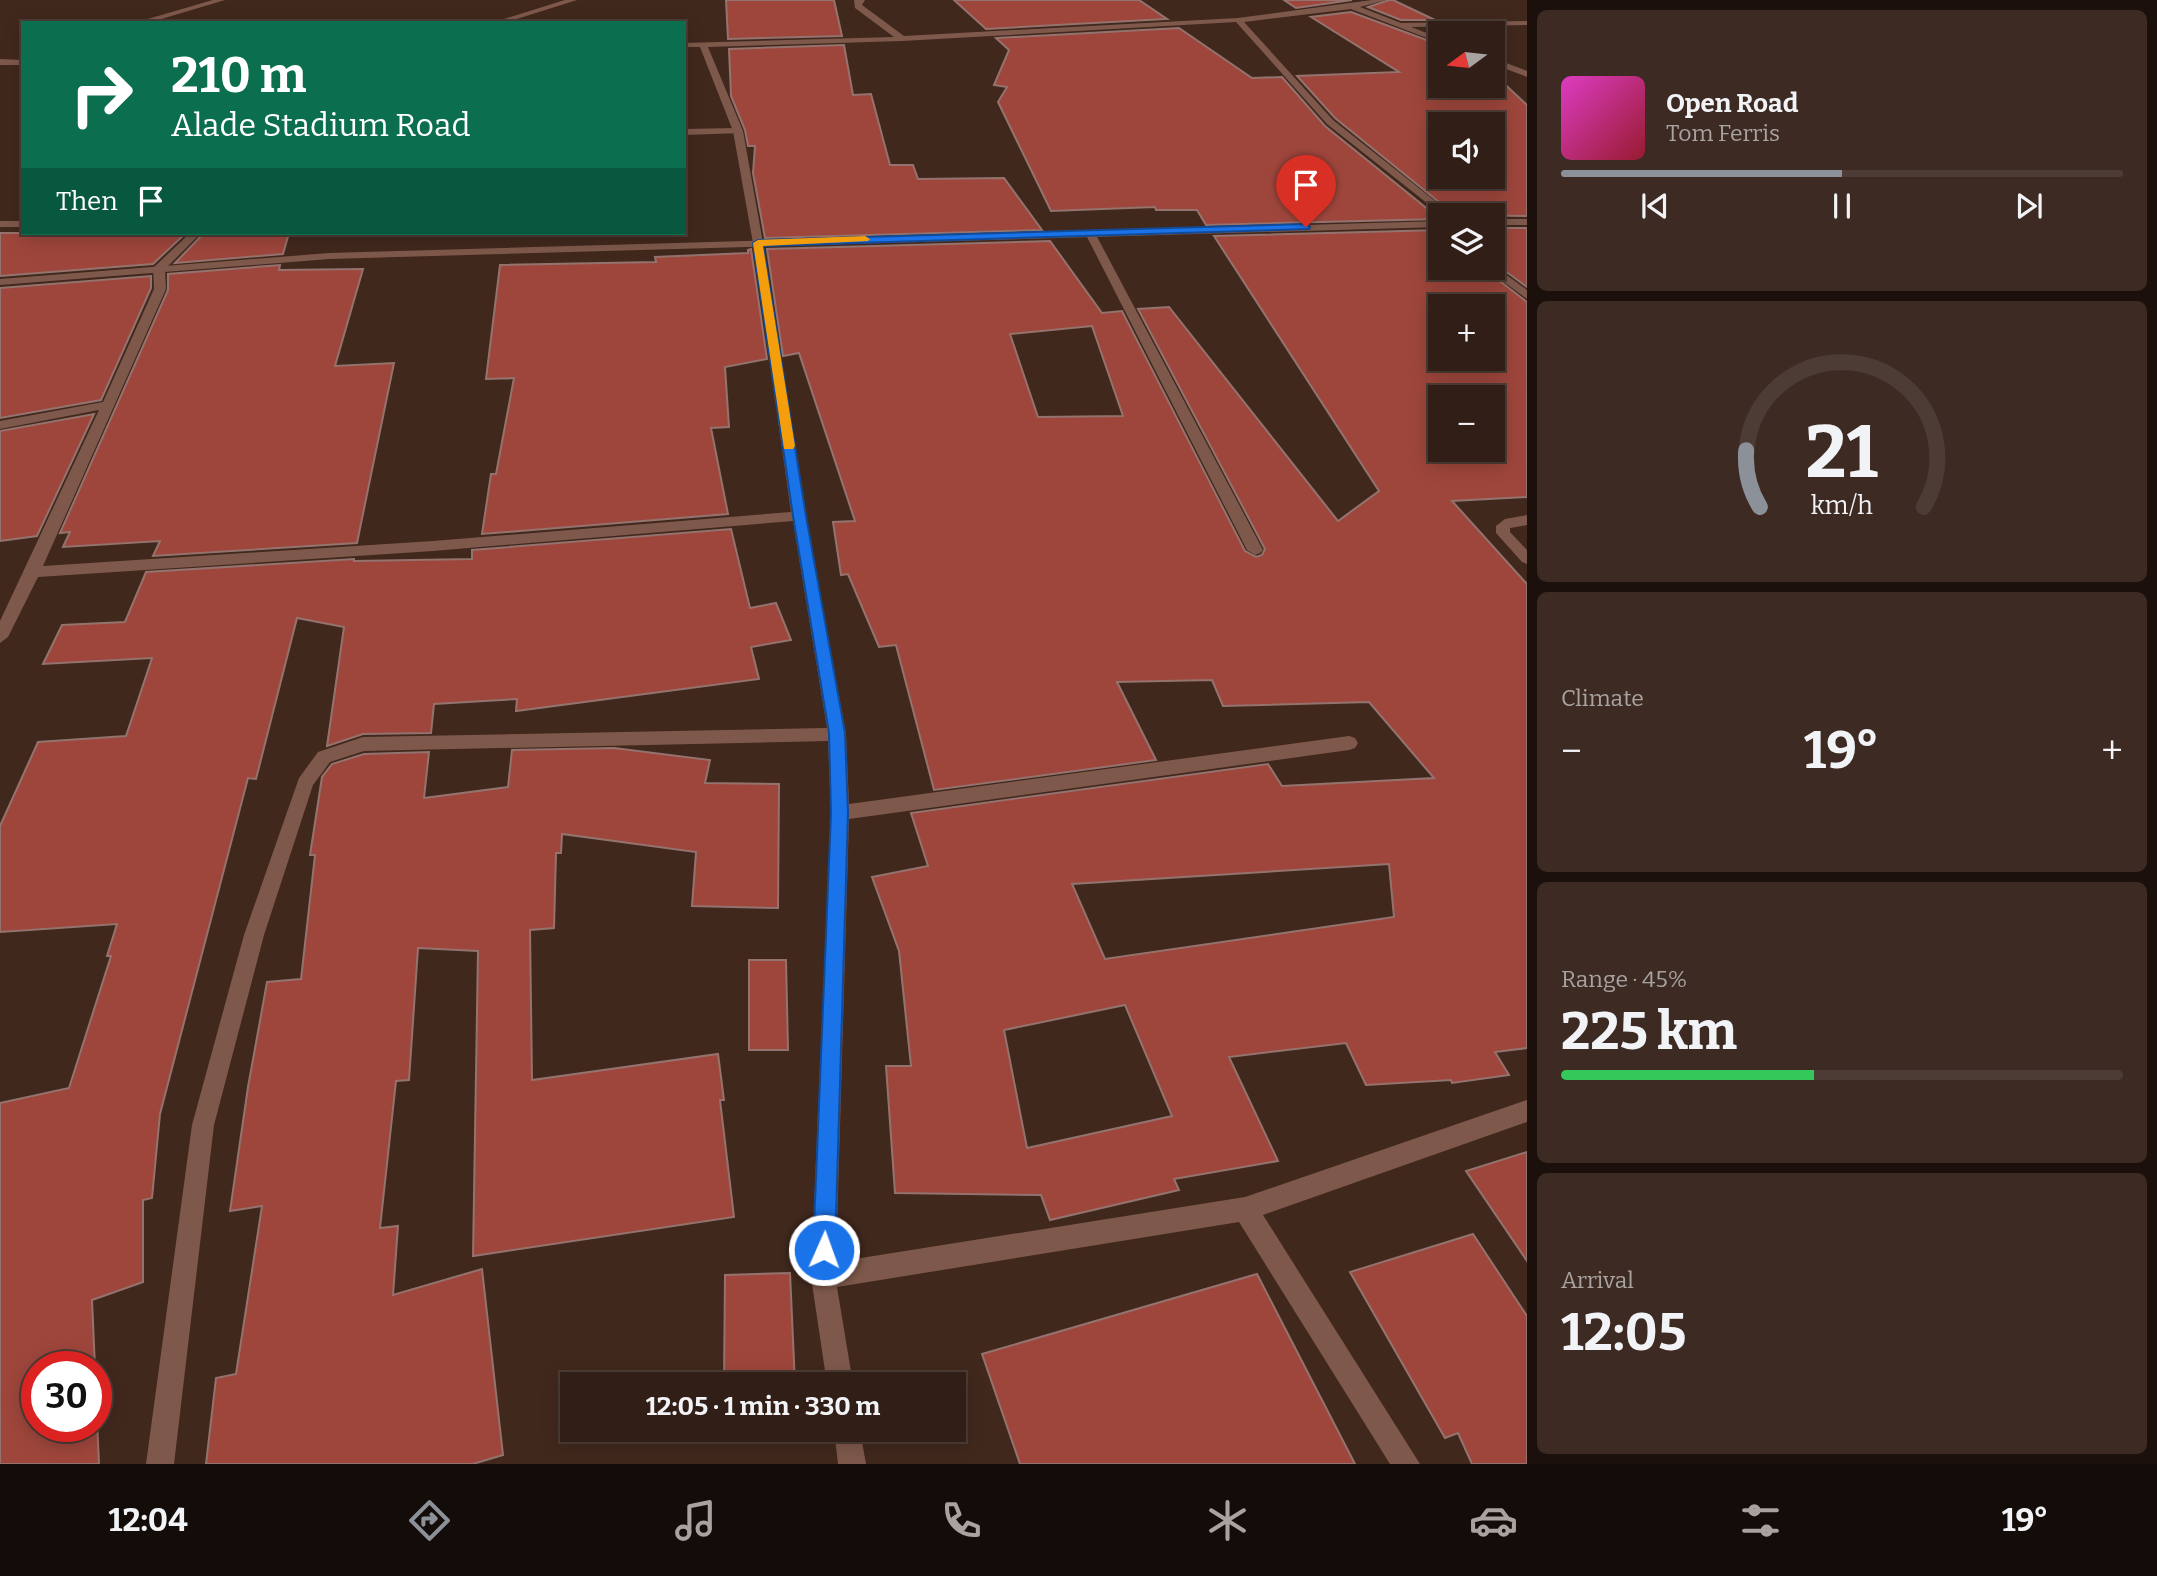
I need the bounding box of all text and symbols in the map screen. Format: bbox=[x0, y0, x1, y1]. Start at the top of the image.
north arrow bbox=[1428, 21, 1505, 98]
map controls bbox=[1428, 21, 1505, 462]
text: 210 m bbox=[171, 46, 306, 105]
icon: right bbox=[56, 49, 147, 140]
text: Open Road bbox=[1666, 88, 1798, 119]
text: Alade Stadium Road bbox=[171, 106, 471, 144]
button: sound bbox=[1428, 112, 1505, 189]
text: Tom Ferris bbox=[1666, 119, 1780, 147]
pin bbox=[1276, 155, 1336, 227]
icon: arrive bbox=[1287, 166, 1325, 204]
icon: arrive bbox=[132, 182, 170, 220]
text: Then bbox=[56, 186, 118, 217]
icon: previous bbox=[1636, 187, 1674, 225]
icon: pause bbox=[1823, 187, 1861, 225]
icon: next bbox=[2010, 187, 2048, 225]
button: layers bbox=[1428, 203, 1505, 280]
button: + bbox=[1428, 294, 1505, 371]
button: − bbox=[1428, 385, 1505, 462]
text: 21 bbox=[1806, 410, 1879, 497]
text: km/h bbox=[1811, 491, 1873, 521]
text: Climate bbox=[1561, 684, 1644, 712]
text: 19° bbox=[1804, 719, 1879, 782]
text: − bbox=[1561, 728, 1582, 774]
text: + bbox=[2101, 728, 2123, 774]
text: Range · 45% bbox=[1561, 965, 1687, 993]
text: 225 km bbox=[1561, 1000, 1737, 1063]
position arrow bbox=[787, 1213, 861, 1287]
text: Arrival bbox=[1561, 1266, 1634, 1294]
text: 12:05 bbox=[1561, 1301, 1686, 1364]
speed limit sign: 30 bbox=[21, 1351, 112, 1442]
text: 12:05 · 1 min · 330 m bbox=[646, 1391, 880, 1422]
icon: directions bbox=[405, 1496, 454, 1545]
icon: music bbox=[671, 1496, 720, 1545]
icon: phone bbox=[937, 1496, 986, 1545]
icon: climate bbox=[1203, 1496, 1252, 1545]
icon: car bbox=[1469, 1496, 1518, 1545]
icon: filters bbox=[1736, 1496, 1785, 1545]
text: 12:04 bbox=[109, 1501, 188, 1539]
text: 19° bbox=[2002, 1501, 2048, 1539]

